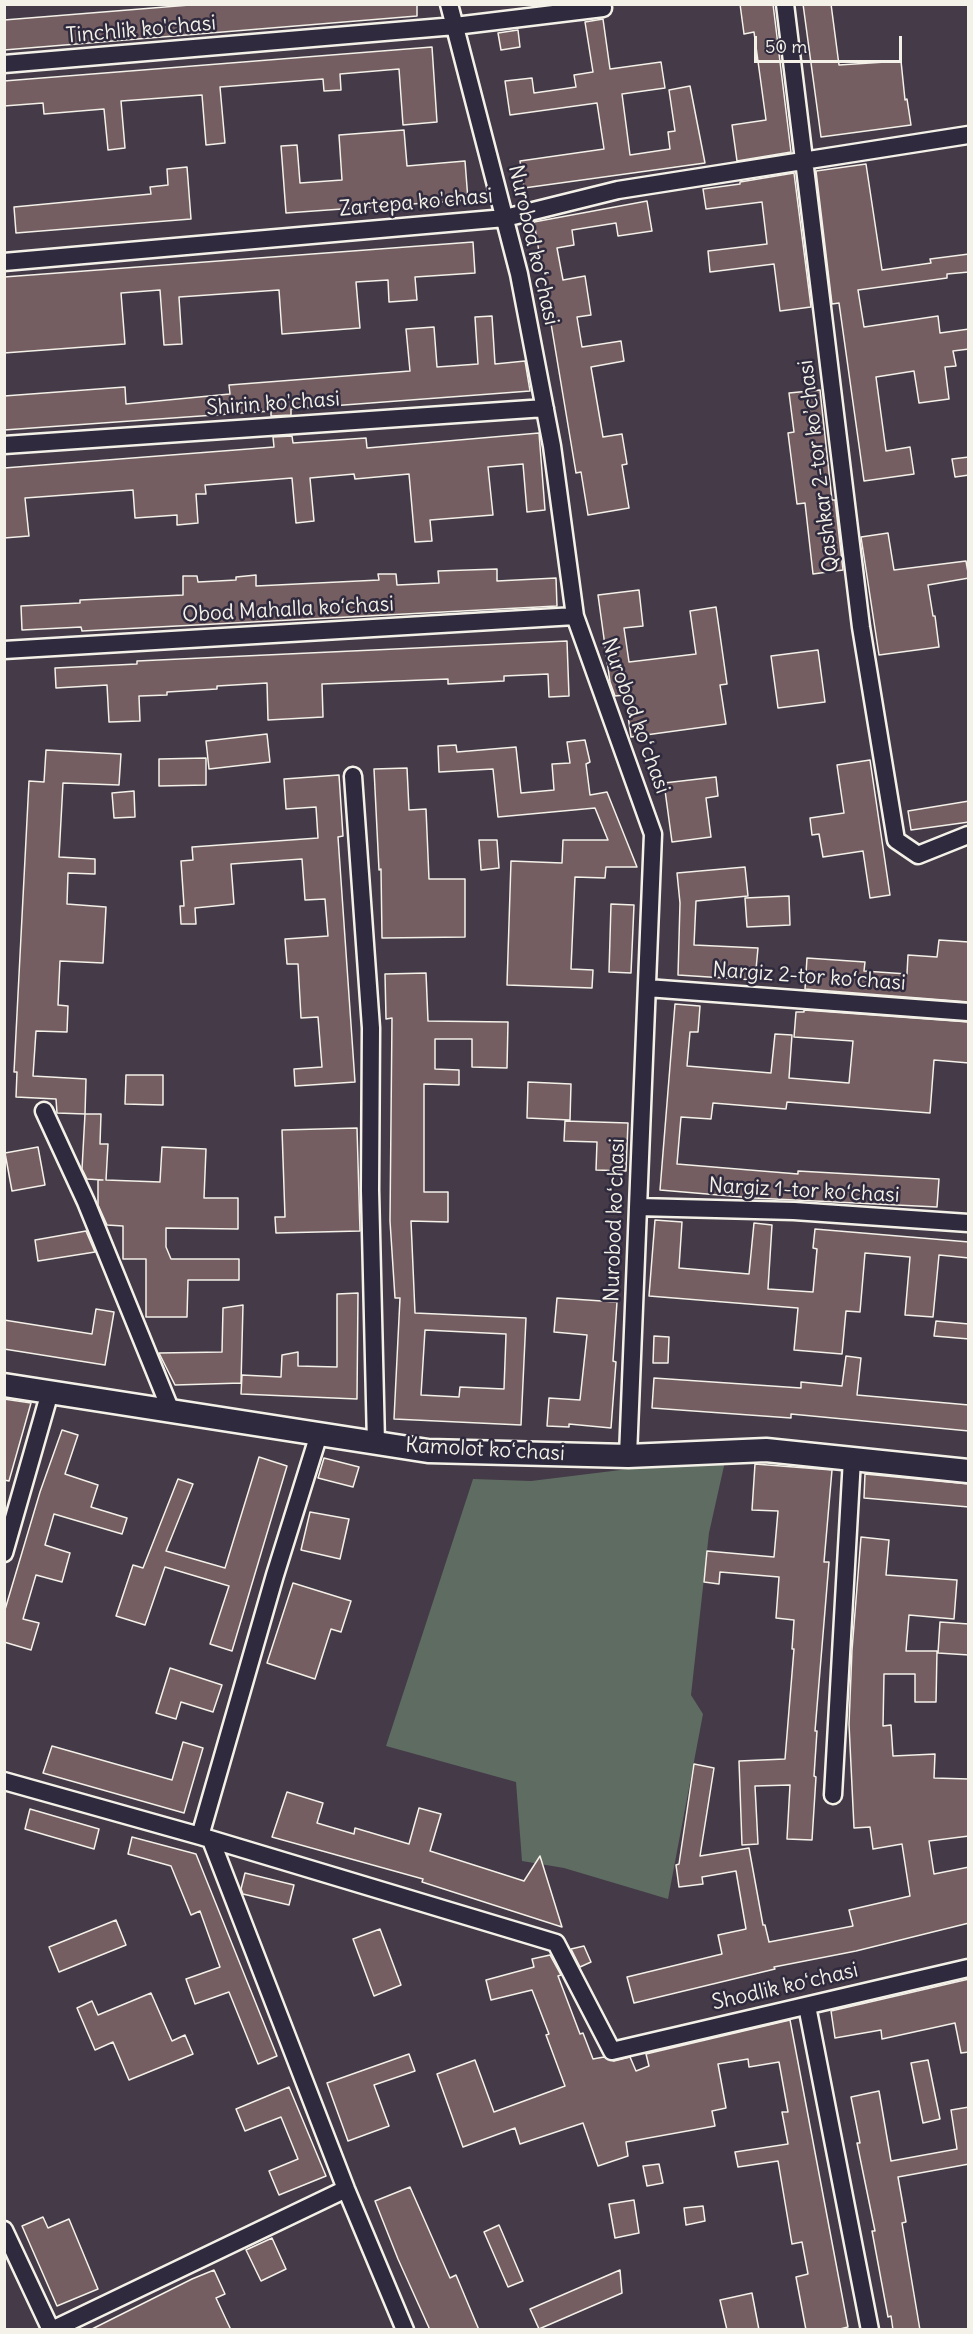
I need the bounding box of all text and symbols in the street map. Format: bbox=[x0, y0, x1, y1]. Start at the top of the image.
street label: Tinchlik ko'chasi bbox=[65, 11, 217, 49]
scale bar bbox=[757, 24, 906, 62]
text: 50 m bbox=[765, 35, 807, 58]
street label: Nurobod koʻchasi bbox=[502, 162, 564, 328]
street label: Zartepa ko'chasi bbox=[338, 184, 494, 222]
street label: Qashkar 2-tor koʼchasi bbox=[793, 359, 845, 573]
street label: Shirin ko'chasi bbox=[205, 387, 341, 421]
street label: Obod Mahalla ko‘chasi bbox=[181, 592, 395, 628]
street label: Nurobod koʻchasi bbox=[595, 635, 675, 797]
street label: Nargiz 2-tor ko‘chasi bbox=[712, 958, 906, 996]
street label: Nurobod koʻchasi bbox=[600, 1138, 630, 1302]
street label: Nargiz 1-tor ko‘chasi bbox=[708, 1173, 900, 1209]
street label: Kamolot koʻchasi bbox=[405, 1433, 565, 1467]
street label: Shodlik koʻchasi bbox=[710, 1958, 860, 2016]

